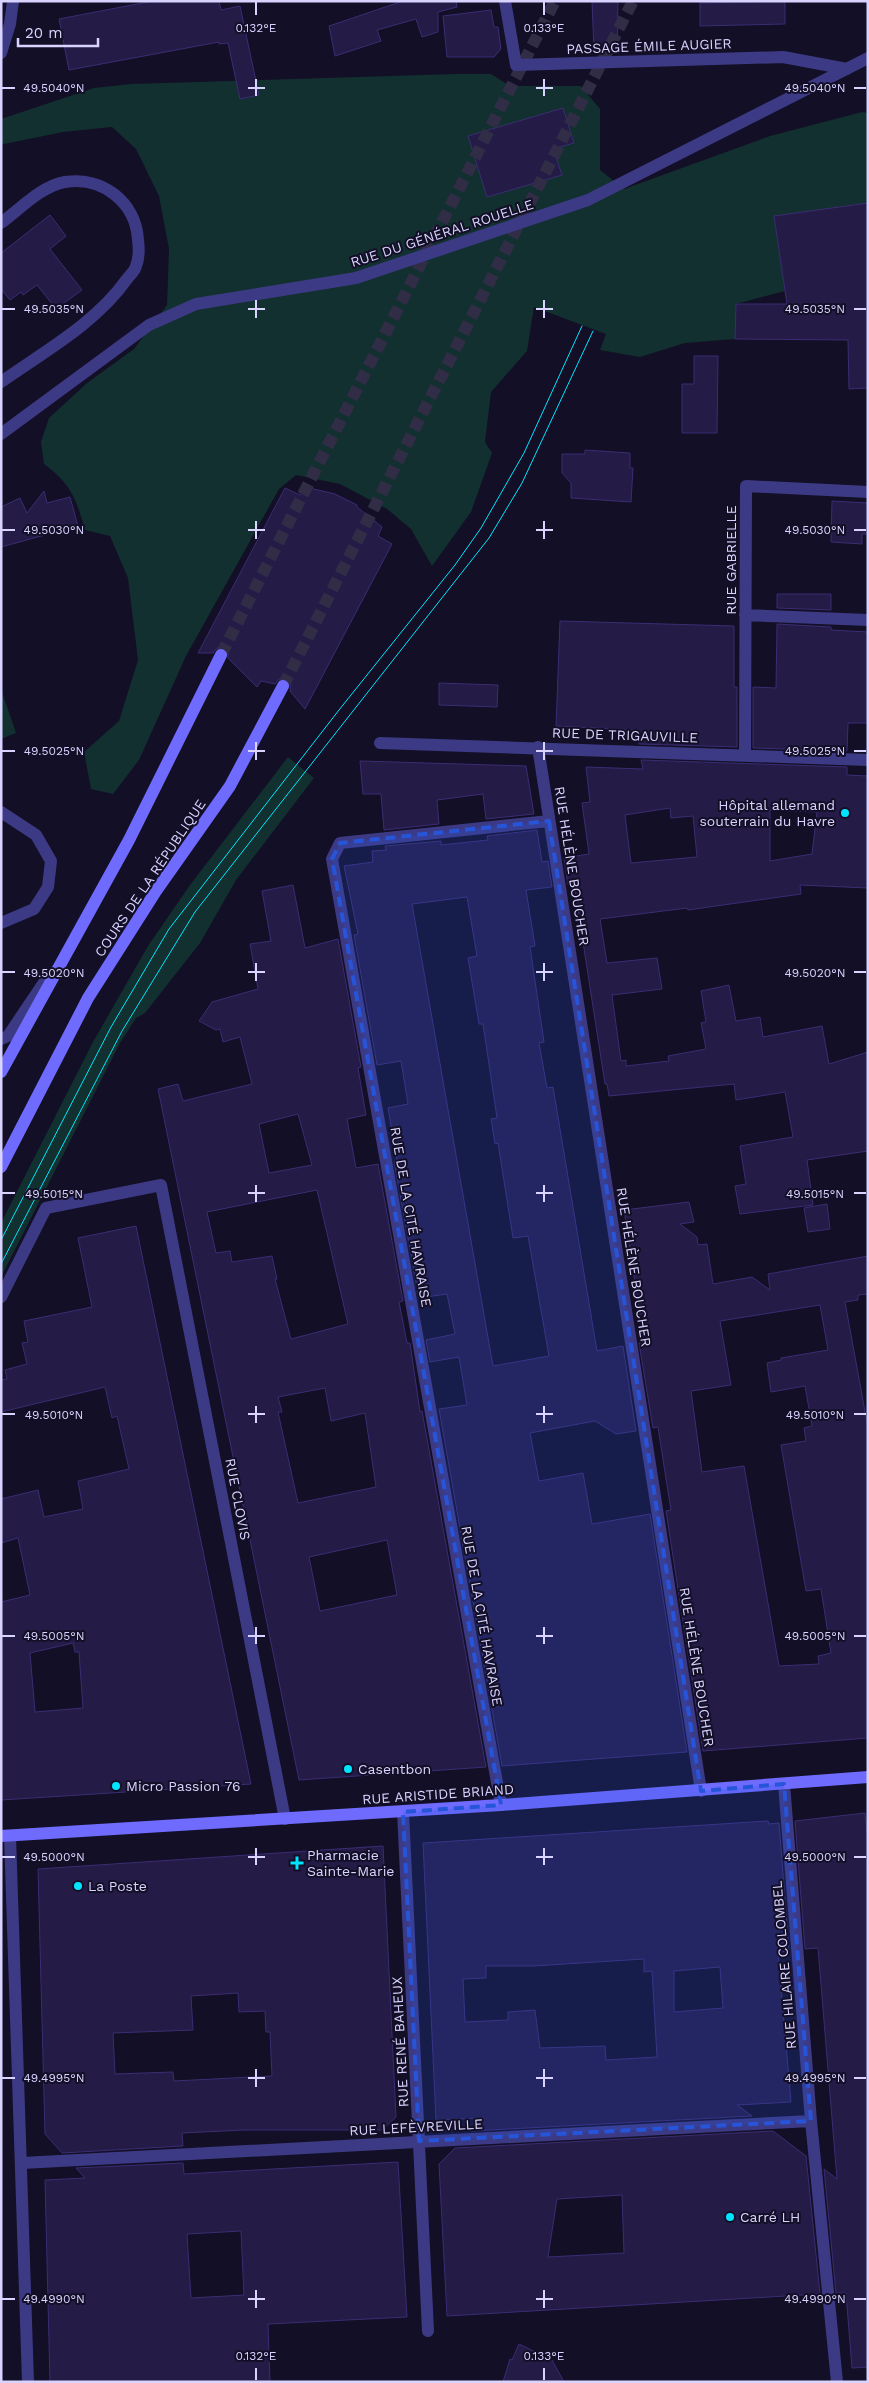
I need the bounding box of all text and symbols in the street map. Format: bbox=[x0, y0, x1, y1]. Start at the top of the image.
scale bar bbox=[18, 15, 98, 47]
text: 0.132°E bbox=[236, 21, 277, 35]
text: 0.133°E bbox=[524, 21, 565, 35]
text: 20 m bbox=[25, 24, 63, 42]
street label: PASSAGE ÉMILE AUGIER bbox=[566, 35, 732, 57]
text: 49.5040°N bbox=[23, 81, 85, 95]
text: 49.5040°N bbox=[784, 81, 846, 95]
street label: RUE DU GÉNÉRAL ROUELLE bbox=[348, 196, 536, 270]
text: 49.5035°N bbox=[24, 302, 84, 316]
text: 49.5035°N bbox=[785, 302, 845, 316]
street label: RUE GABRIELLE bbox=[723, 505, 739, 615]
text: 49.5030°N bbox=[24, 523, 84, 537]
text: 49.5030°N bbox=[785, 523, 845, 537]
street label: RUE DE TRIGAUVILLE bbox=[552, 724, 698, 746]
text: 49.5025°N bbox=[24, 744, 84, 758]
text: 49.5025°N bbox=[785, 744, 845, 758]
street label: RUE HÉLÈNE BOUCHER bbox=[551, 785, 593, 947]
street label: COURS DE LA RÉPUBLIQUE bbox=[91, 796, 209, 960]
place label: Hôpital allemand souterrain du Havre bbox=[699, 797, 835, 829]
marker: Hôpital allemand souterrain du Havre bbox=[839, 807, 851, 819]
text: 49.5020°N bbox=[24, 966, 85, 980]
text: 49.5020°N bbox=[785, 966, 846, 980]
street label: RUE DE LA CITÉ HAVRAISE bbox=[387, 1126, 435, 1308]
street label: RUE HÉLÈNE BOUCHER bbox=[613, 1186, 655, 1348]
text: 49.5015°N bbox=[25, 1187, 83, 1201]
text: 49.5015°N bbox=[786, 1187, 844, 1201]
text: 49.5010°N bbox=[25, 1408, 83, 1422]
text: 49.5010°N bbox=[786, 1408, 844, 1422]
street label: RUE CLOVIS bbox=[222, 1457, 254, 1541]
street label: RUE DE LA CITÉ HAVRAISE bbox=[458, 1525, 506, 1707]
street label: RUE HÉLÈNE BOUCHER bbox=[676, 1586, 718, 1748]
text: 49.5005°N bbox=[24, 1629, 85, 1643]
text: 49.5005°N bbox=[785, 1629, 846, 1643]
place label: Casentbon bbox=[358, 1761, 431, 1777]
marker: Casentbon bbox=[342, 1763, 354, 1775]
place label: Micro Passion 76 bbox=[126, 1778, 241, 1794]
marker: Micro Passion 76 bbox=[110, 1780, 122, 1792]
street label: RUE ARISTIDE BRIAND bbox=[362, 1781, 514, 1807]
place label: Pharmacie Sainte-Marie bbox=[307, 1847, 394, 1879]
text: 49.5000°N bbox=[23, 1850, 85, 1864]
text: 49.5000°N bbox=[784, 1850, 846, 1864]
marker: Pharmacie Sainte-Marie bbox=[291, 1857, 303, 1869]
place label: La Poste bbox=[88, 1878, 147, 1894]
marker: La Poste bbox=[72, 1880, 84, 1892]
street label: RUE HILAIRE COLOMBEL bbox=[769, 1880, 799, 2050]
street label: RUE RENÉ BAHEUX bbox=[389, 1976, 411, 2108]
text: 49.4995°N bbox=[23, 2071, 85, 2085]
text: 49.4995°N bbox=[784, 2071, 846, 2085]
street label: RUE LEFÈVREVILLE bbox=[349, 2116, 483, 2138]
place label: Carré LH bbox=[740, 2209, 800, 2225]
marker: Carré LH bbox=[724, 2211, 736, 2223]
text: 49.4990°N bbox=[23, 2292, 85, 2306]
text: 49.4990°N bbox=[784, 2292, 846, 2306]
text: 0.132°E bbox=[236, 2349, 277, 2363]
text: 0.133°E bbox=[524, 2349, 565, 2363]

